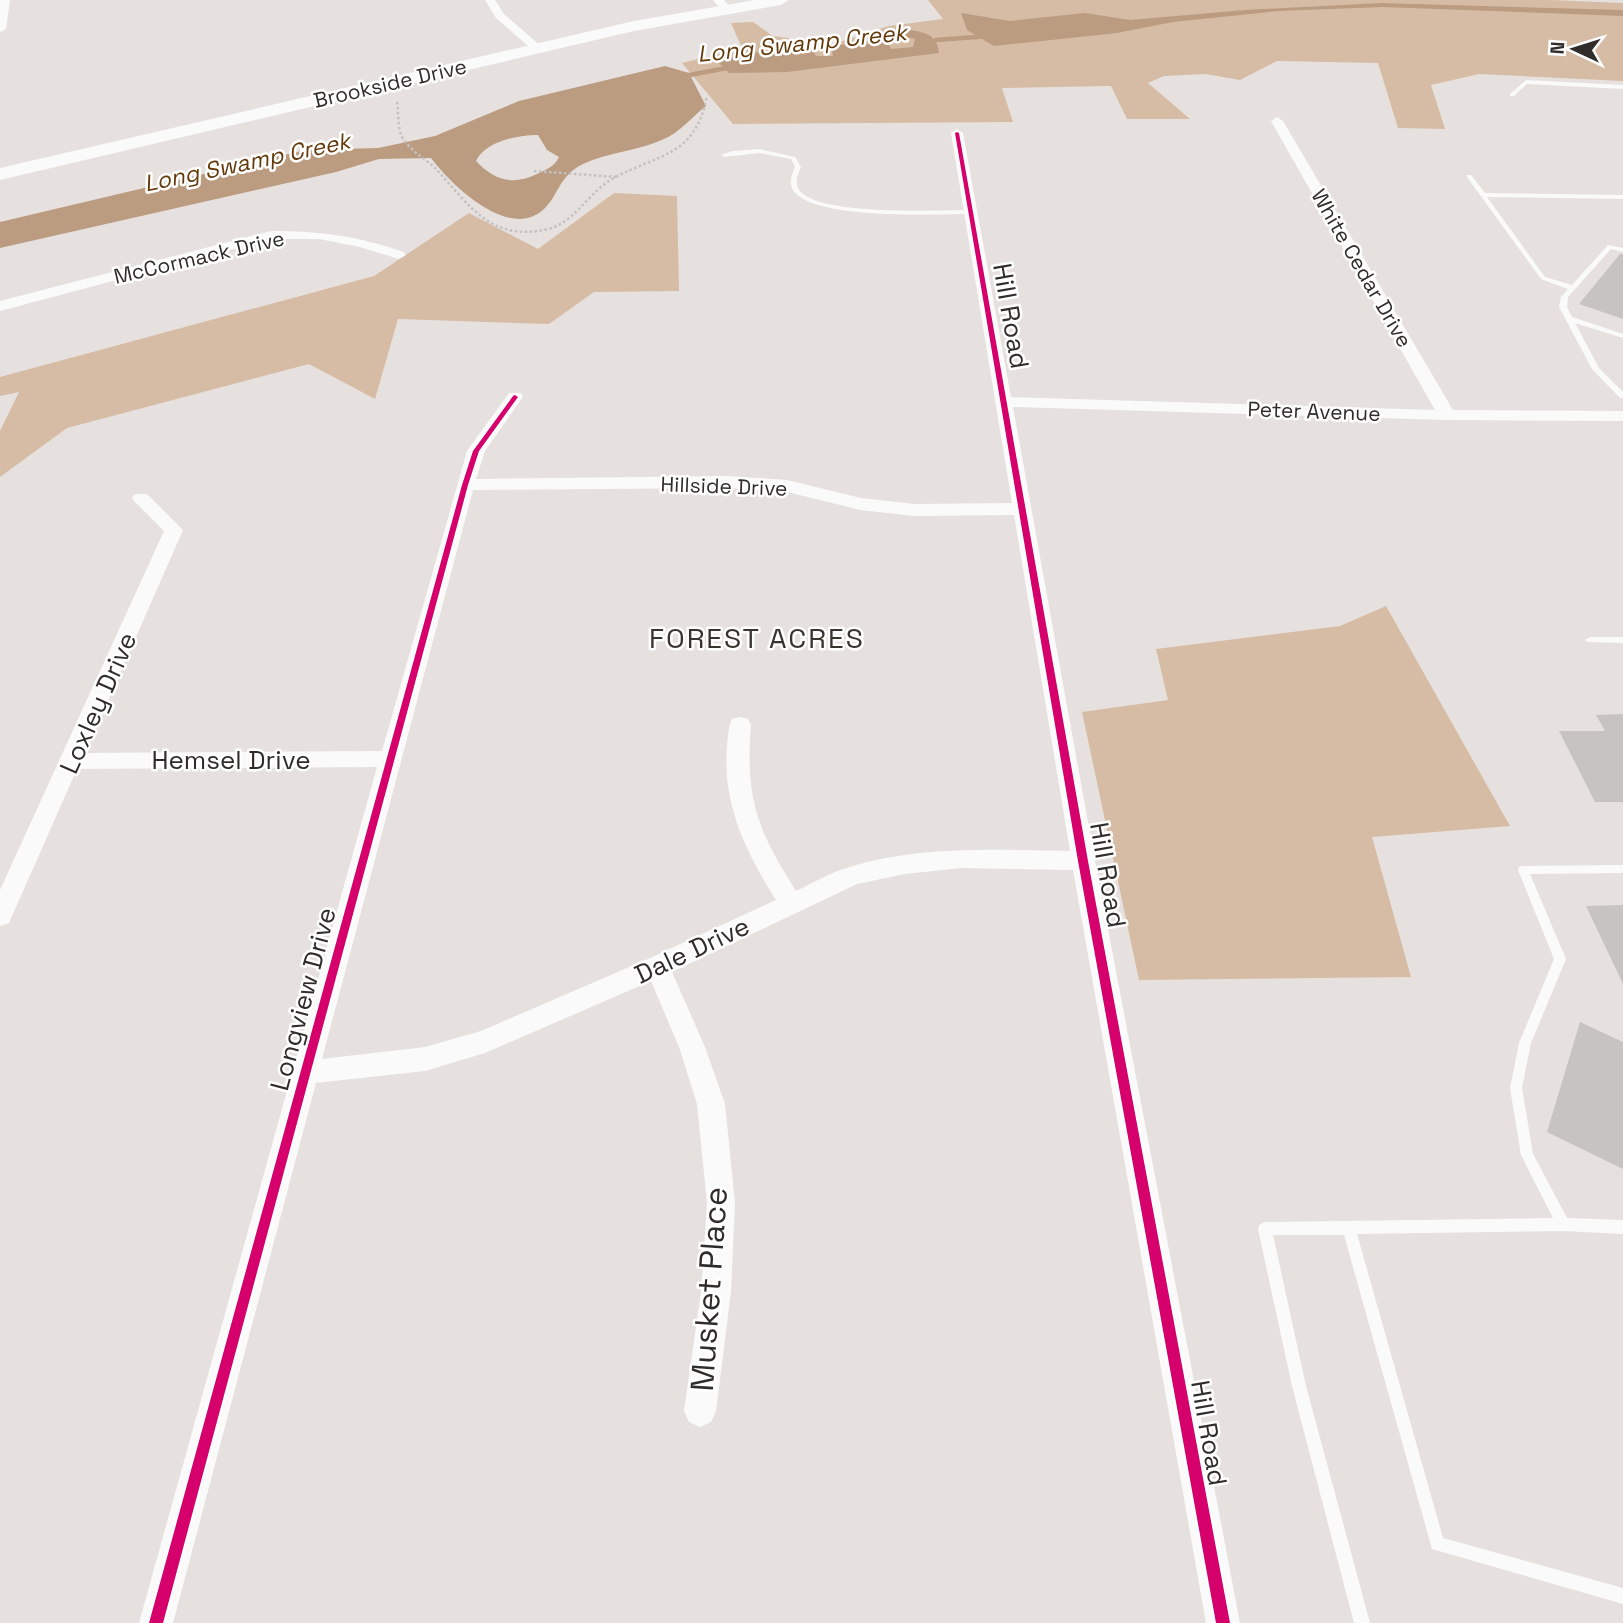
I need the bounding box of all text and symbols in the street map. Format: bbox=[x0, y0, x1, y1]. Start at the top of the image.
north arrow bbox=[1539, 14, 1609, 84]
water label: Long Swamp Creek bbox=[696, 17, 911, 69]
text: N bbox=[1545, 41, 1570, 55]
street label: Brookside Drive bbox=[311, 52, 469, 114]
water label: Long Swamp Creek bbox=[141, 125, 355, 199]
street label: White Cedar Drive bbox=[1306, 184, 1418, 352]
street label: McCormack Drive bbox=[111, 224, 287, 290]
street label: Hill Road bbox=[985, 261, 1037, 371]
street label: Peter Avenue bbox=[1247, 395, 1381, 427]
street label: Hillside Drive bbox=[660, 470, 788, 502]
district label: FOREST ACRES bbox=[649, 620, 865, 656]
street label: Loxley Drive bbox=[52, 627, 144, 779]
street label: Hemsel Drive bbox=[151, 743, 311, 777]
street label: Hill Road bbox=[1082, 820, 1134, 930]
street label: Longview Drive bbox=[262, 904, 344, 1094]
street label: Dale Drive bbox=[629, 909, 755, 991]
street label: Musket Place bbox=[682, 1185, 736, 1393]
street label: Hill Road bbox=[1183, 1378, 1235, 1488]

